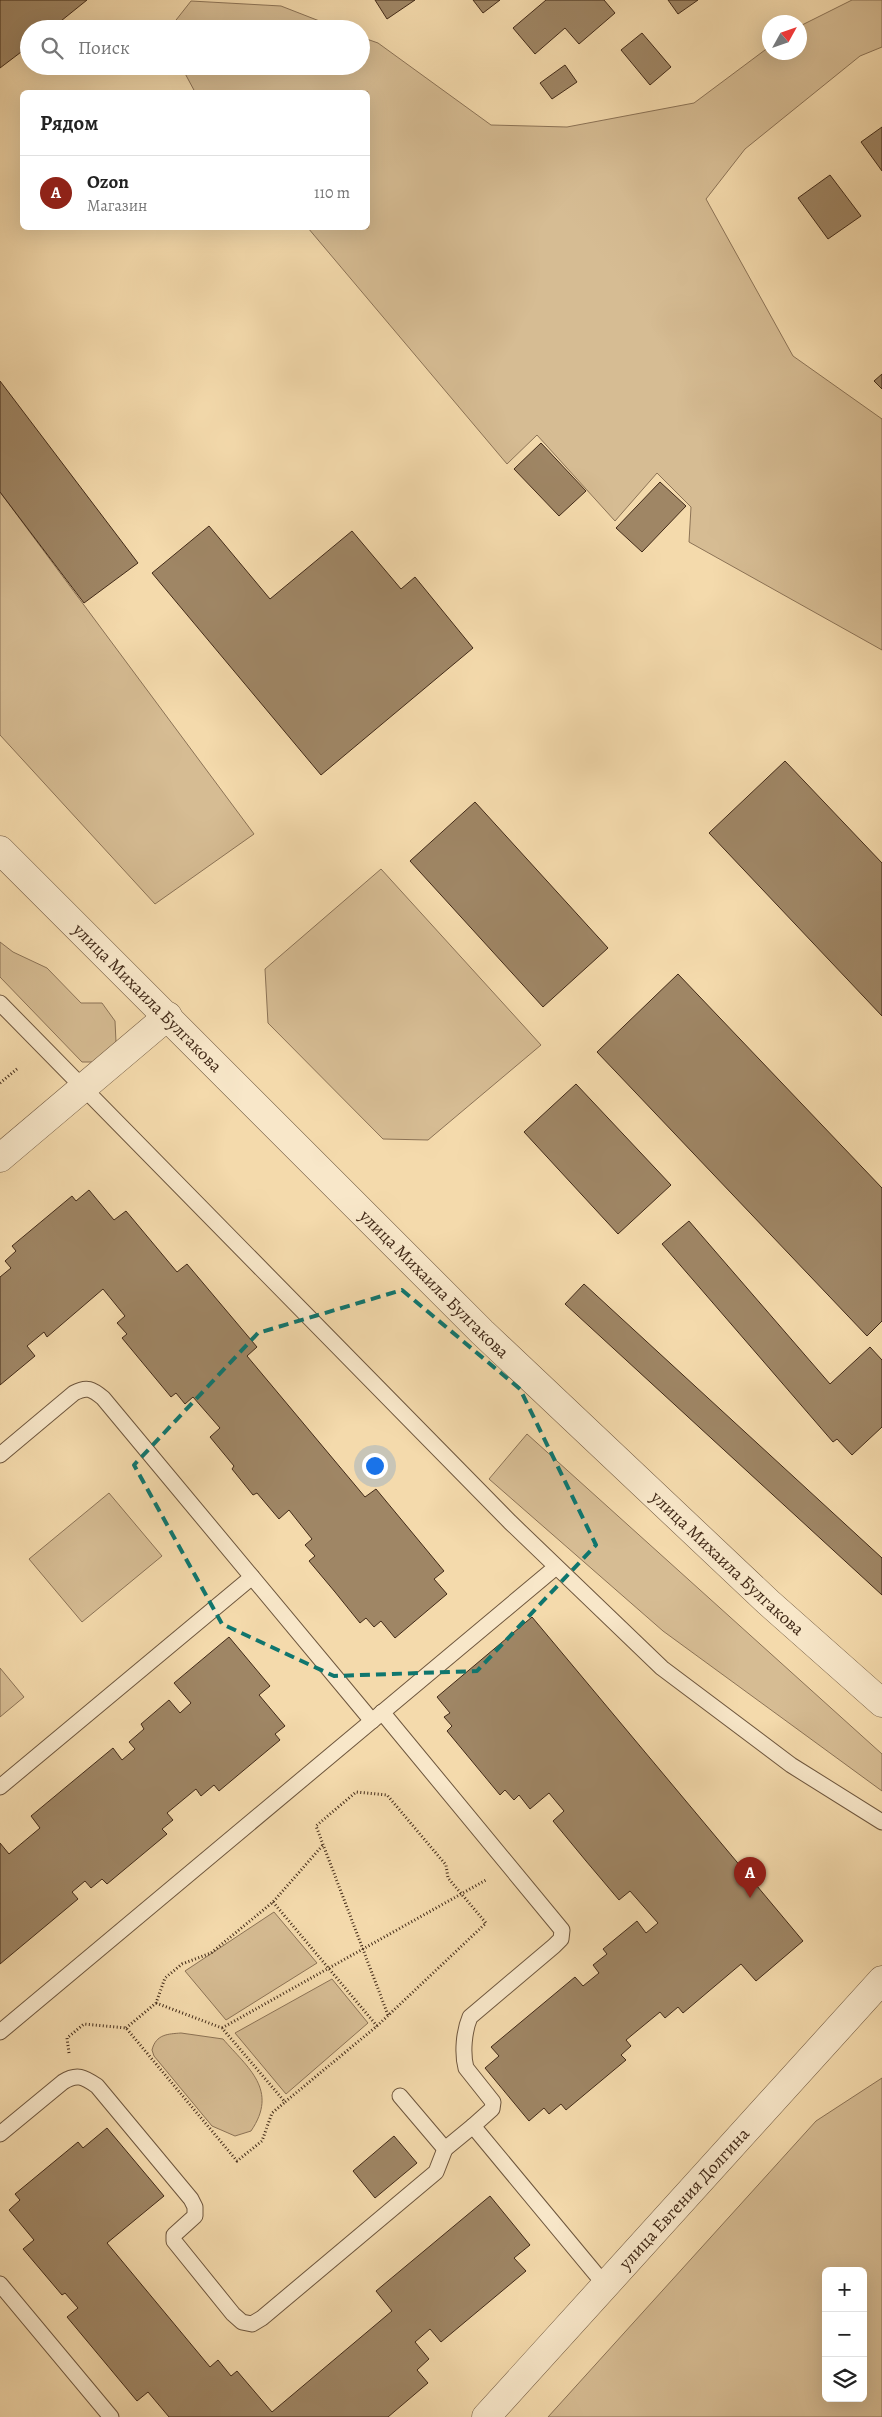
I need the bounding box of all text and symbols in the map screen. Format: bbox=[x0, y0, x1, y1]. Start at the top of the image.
north arrow bbox=[762, 15, 807, 60]
search box bbox=[20, 20, 370, 75]
icon: search bbox=[38, 34, 66, 62]
text: Поиск bbox=[78, 35, 130, 61]
text: Рядом bbox=[40, 109, 98, 137]
text: Ozon bbox=[87, 169, 129, 195]
text: A bbox=[51, 182, 61, 204]
text: 110 m bbox=[314, 182, 350, 204]
text: Магазин bbox=[87, 195, 147, 217]
street label: улица Михаила Булгакова bbox=[67, 917, 228, 1078]
street label: улица Михаила Булгакова bbox=[354, 1204, 515, 1364]
your location bbox=[362, 1453, 388, 1479]
street label: улица Михаила Булгакова bbox=[645, 1485, 810, 1641]
pin: A bbox=[734, 1857, 766, 1898]
street label: улица Евгения Долгина bbox=[613, 2122, 755, 2275]
map controls bbox=[822, 2267, 867, 2402]
button: + bbox=[822, 2267, 867, 2312]
button: − bbox=[822, 2312, 867, 2357]
button: layers bbox=[822, 2357, 867, 2402]

